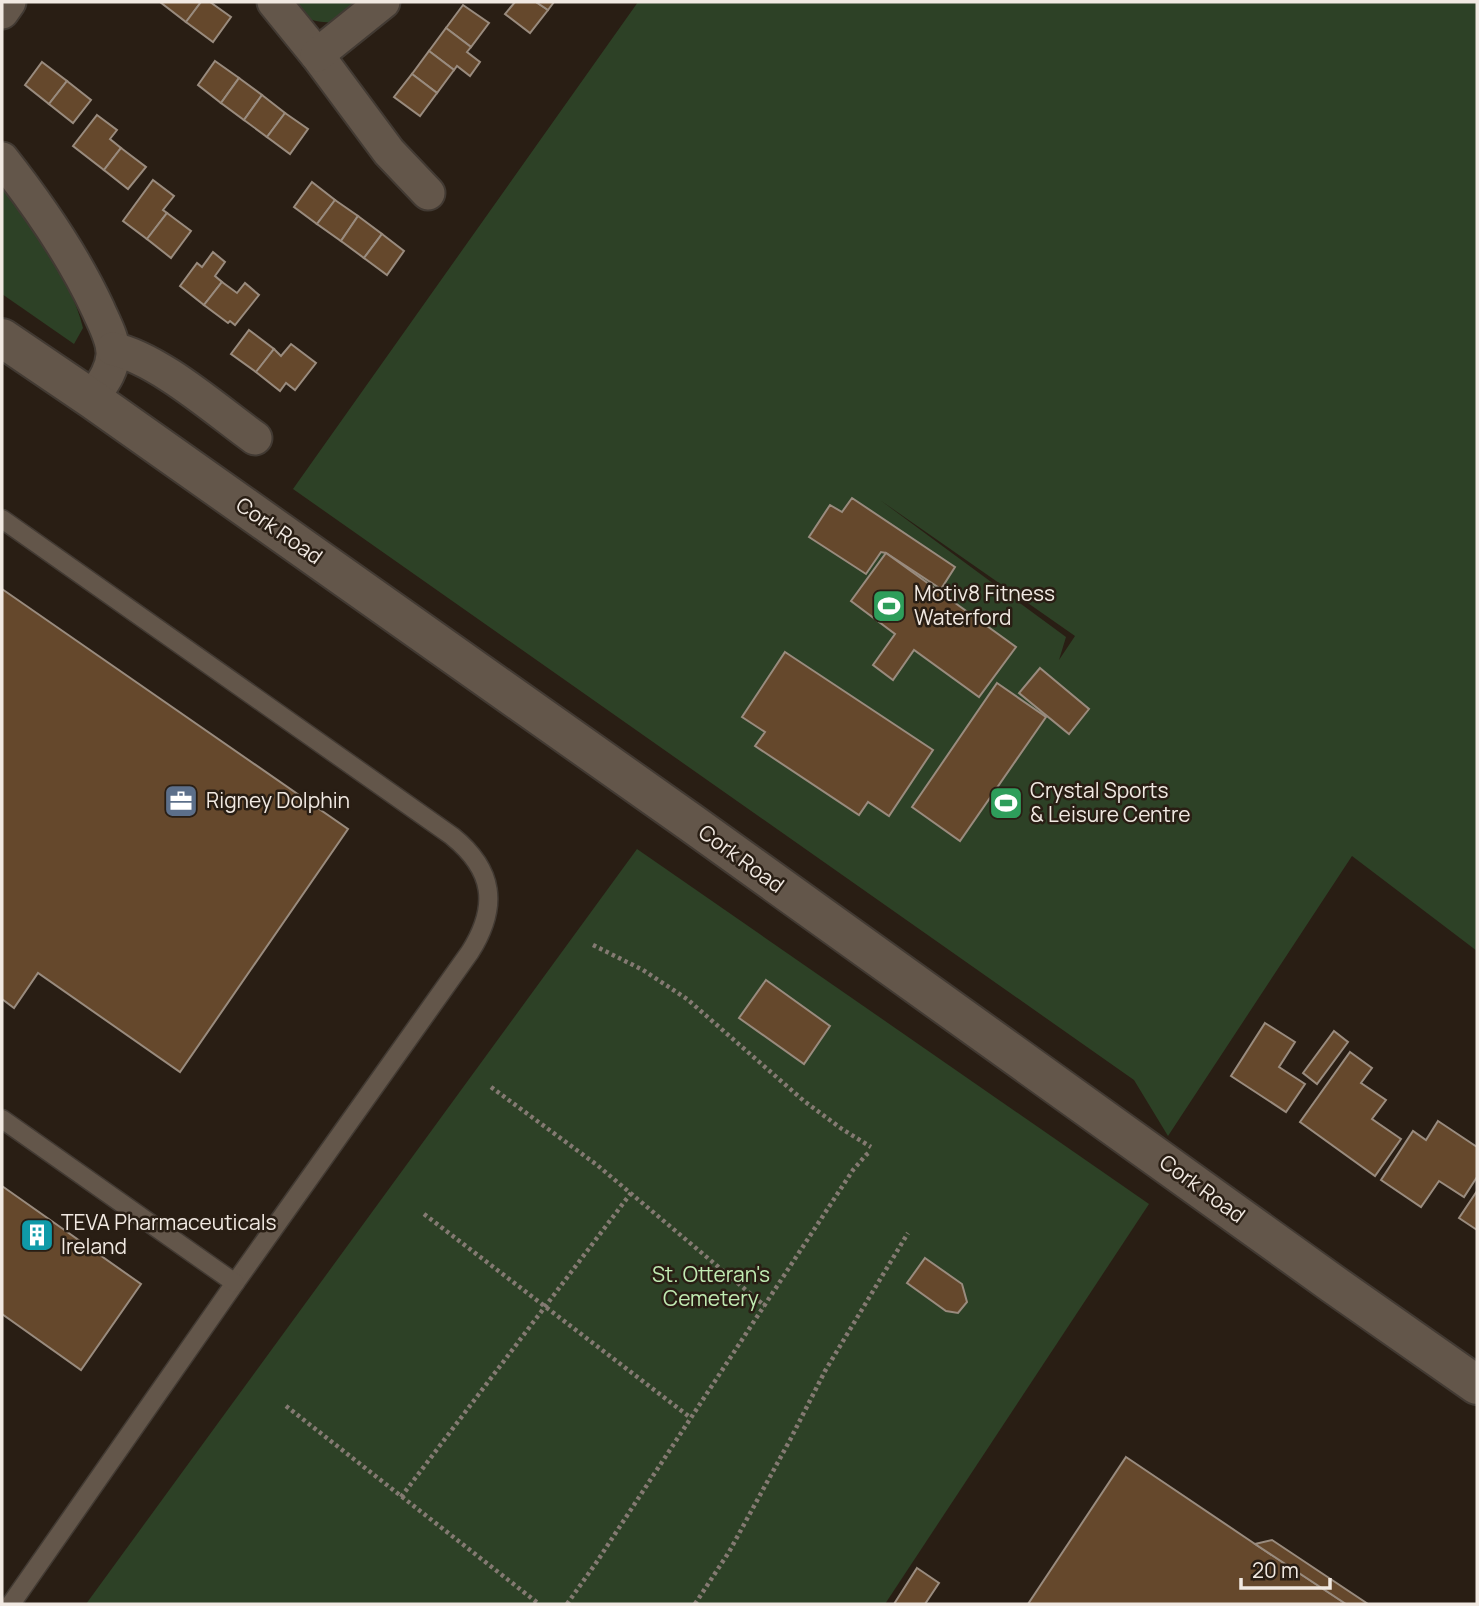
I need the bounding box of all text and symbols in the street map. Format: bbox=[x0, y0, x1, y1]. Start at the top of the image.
street label: Cork Road bbox=[231, 490, 328, 570]
place label: Motiv8 Fitness Waterford bbox=[914, 579, 1055, 631]
sports icon: Motiv8 Fitness Waterford bbox=[870, 587, 908, 625]
place label: Crystal Sports & Leisure Centre bbox=[1030, 776, 1191, 828]
office icon: Rigney Dolphin bbox=[162, 782, 200, 820]
sports icon: Crystal Sports & Leisure Centre bbox=[987, 784, 1025, 822]
place label: Rigney Dolphin bbox=[206, 786, 350, 814]
street label: Cork Road bbox=[693, 818, 790, 899]
street label: Cork Road bbox=[1154, 1148, 1251, 1229]
place label: TEVA Pharmaceuticals Ireland bbox=[61, 1208, 277, 1260]
building icon: TEVA Pharmaceuticals Ireland bbox=[18, 1216, 56, 1254]
park label: St. Otteran's Cemetery bbox=[652, 1260, 770, 1312]
scale bar bbox=[1241, 1546, 1330, 1590]
text: 20 m bbox=[1252, 1556, 1299, 1584]

